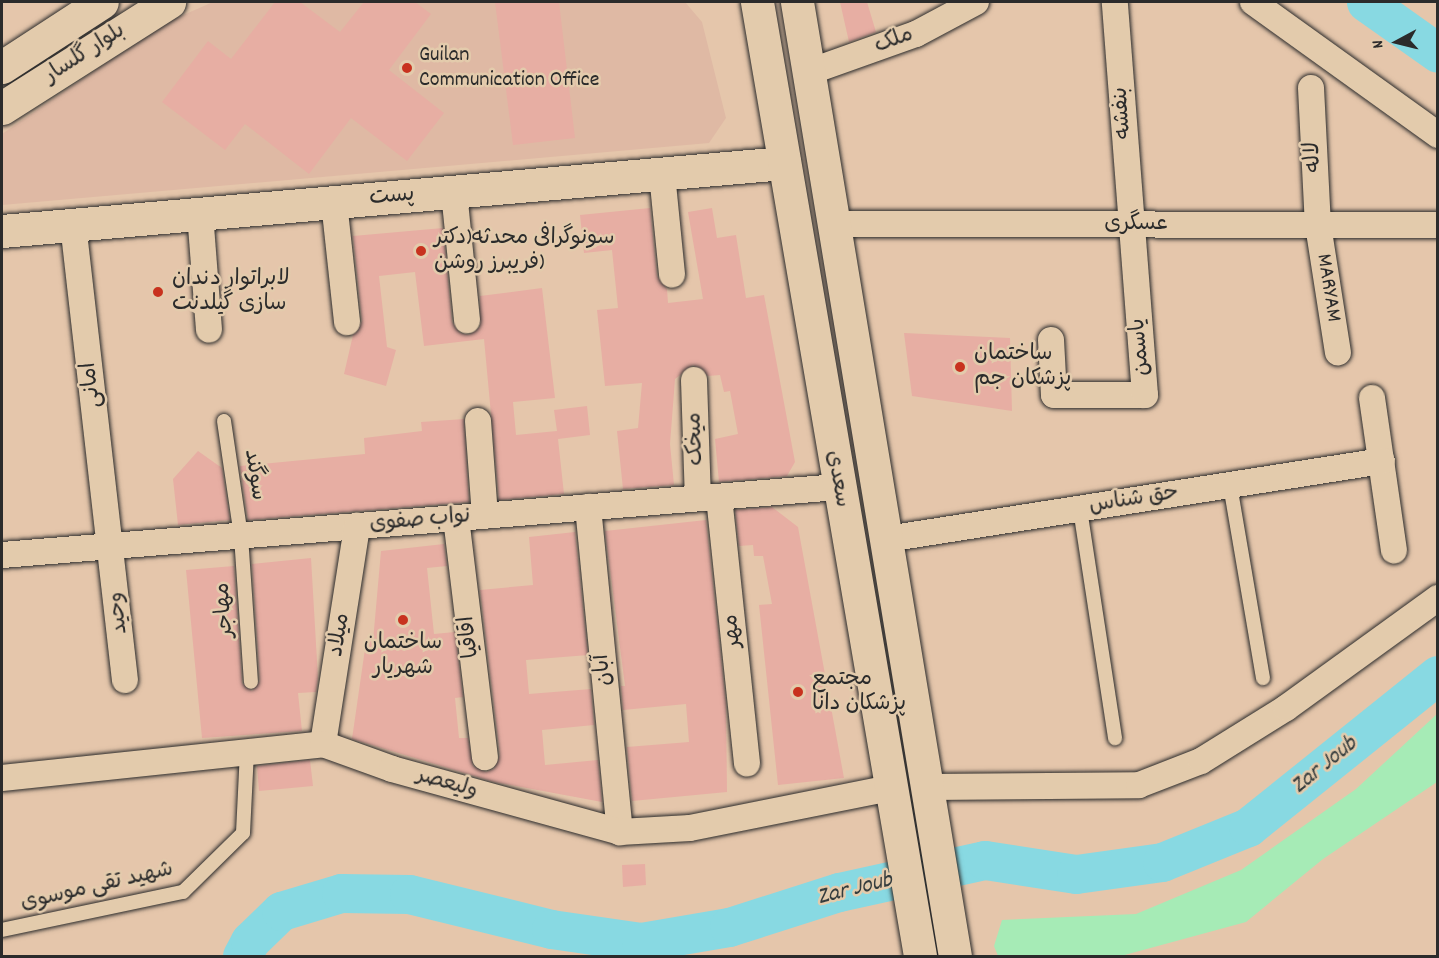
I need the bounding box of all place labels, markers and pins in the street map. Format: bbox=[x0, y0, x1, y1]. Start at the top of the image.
place label: Guilan Communication Office bbox=[419, 42, 599, 94]
marker: Guilan Communication Office bbox=[400, 61, 414, 75]
place label: سونوگرافی محدثه(دکتر فریبرز روشن) bbox=[434, 225, 614, 276]
marker: سونوگرافی محدثه(دکتر فریبرز روشن) bbox=[412, 242, 430, 260]
place label: لابراتوار دندان سازی گیلدنت bbox=[172, 266, 290, 318]
marker: لابراتوار دندان سازی گیلدنت bbox=[149, 283, 167, 301]
place label: ساختمان پزشکان جم bbox=[974, 341, 1071, 392]
marker: ساختمان پزشکان جم bbox=[951, 358, 969, 376]
marker: ساختمان شهریار bbox=[396, 613, 410, 627]
place label: ساختمان شهریار bbox=[364, 630, 442, 682]
place label: مجتمع پزشکان دانا bbox=[812, 666, 906, 718]
marker: مجتمع پزشکان دانا bbox=[789, 683, 807, 701]

